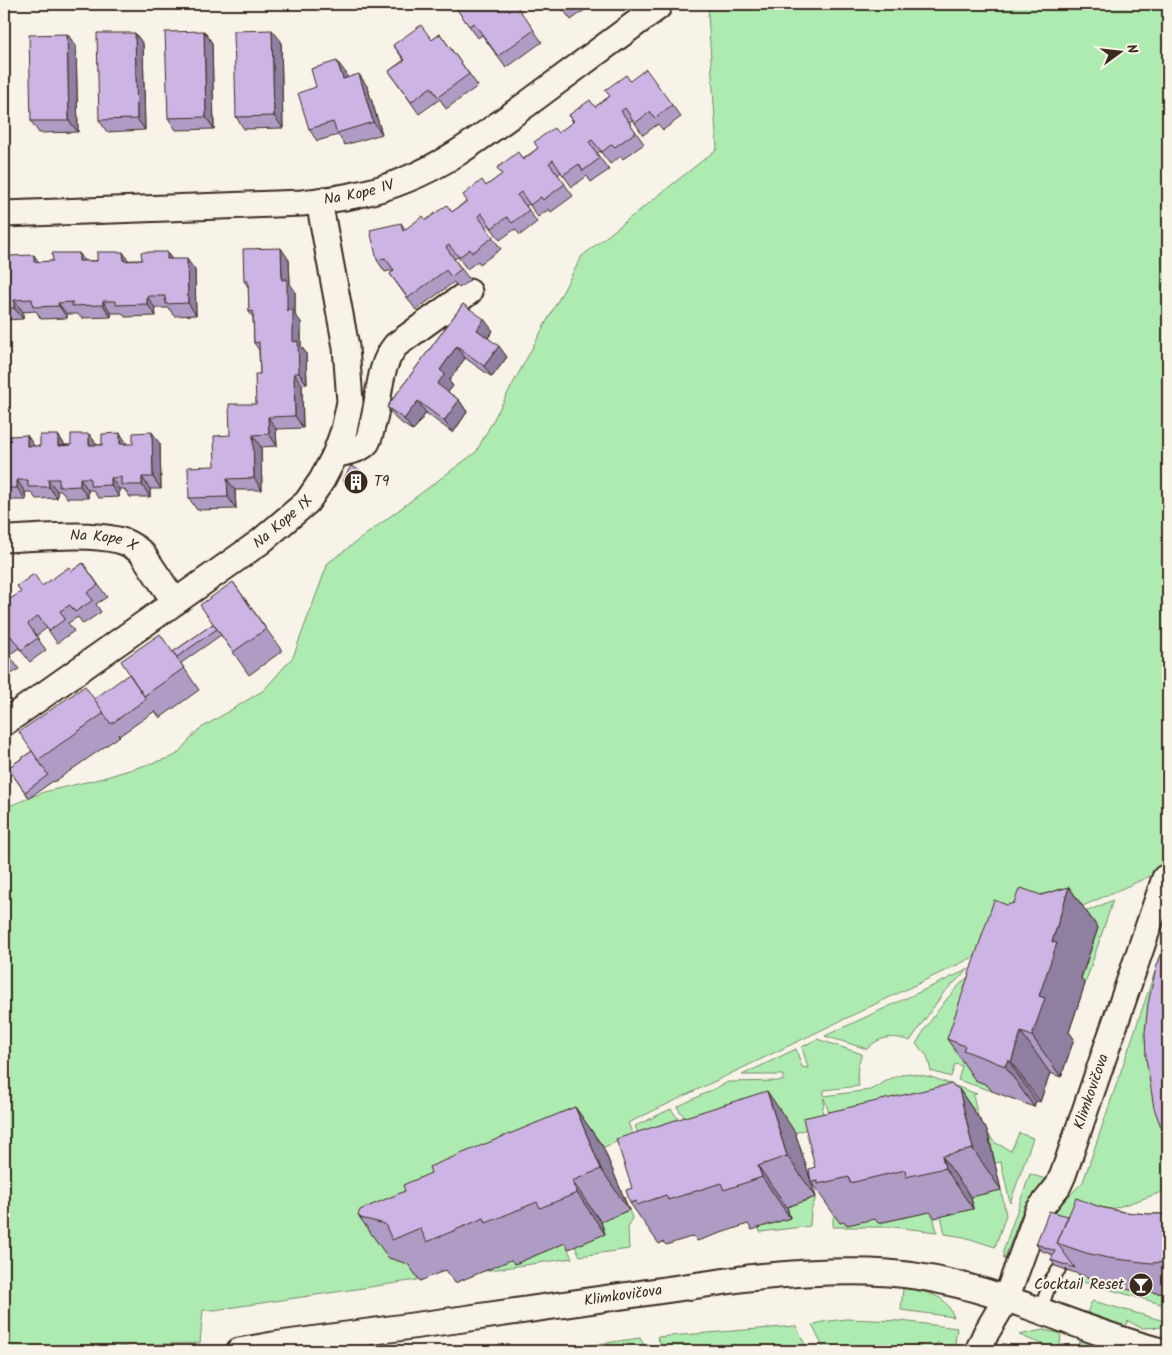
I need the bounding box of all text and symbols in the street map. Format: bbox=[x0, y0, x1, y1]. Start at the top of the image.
north arrow bbox=[1094, 28, 1144, 78]
text: N bbox=[1120, 42, 1143, 56]
street label: Na Kope IV bbox=[322, 173, 398, 212]
building icon: T9 bbox=[343, 469, 369, 495]
place label: T9 bbox=[374, 470, 390, 494]
street label: Na Kope IX bbox=[248, 490, 320, 555]
street label: Na Kope X bbox=[70, 524, 143, 559]
street label: Klimkovičova bbox=[1067, 1051, 1116, 1133]
bar icon: Cocktail Reset bbox=[1128, 1272, 1154, 1298]
place label: Cocktail Reset bbox=[1034, 1273, 1124, 1297]
street label: Klimkovičova bbox=[582, 1278, 664, 1313]

